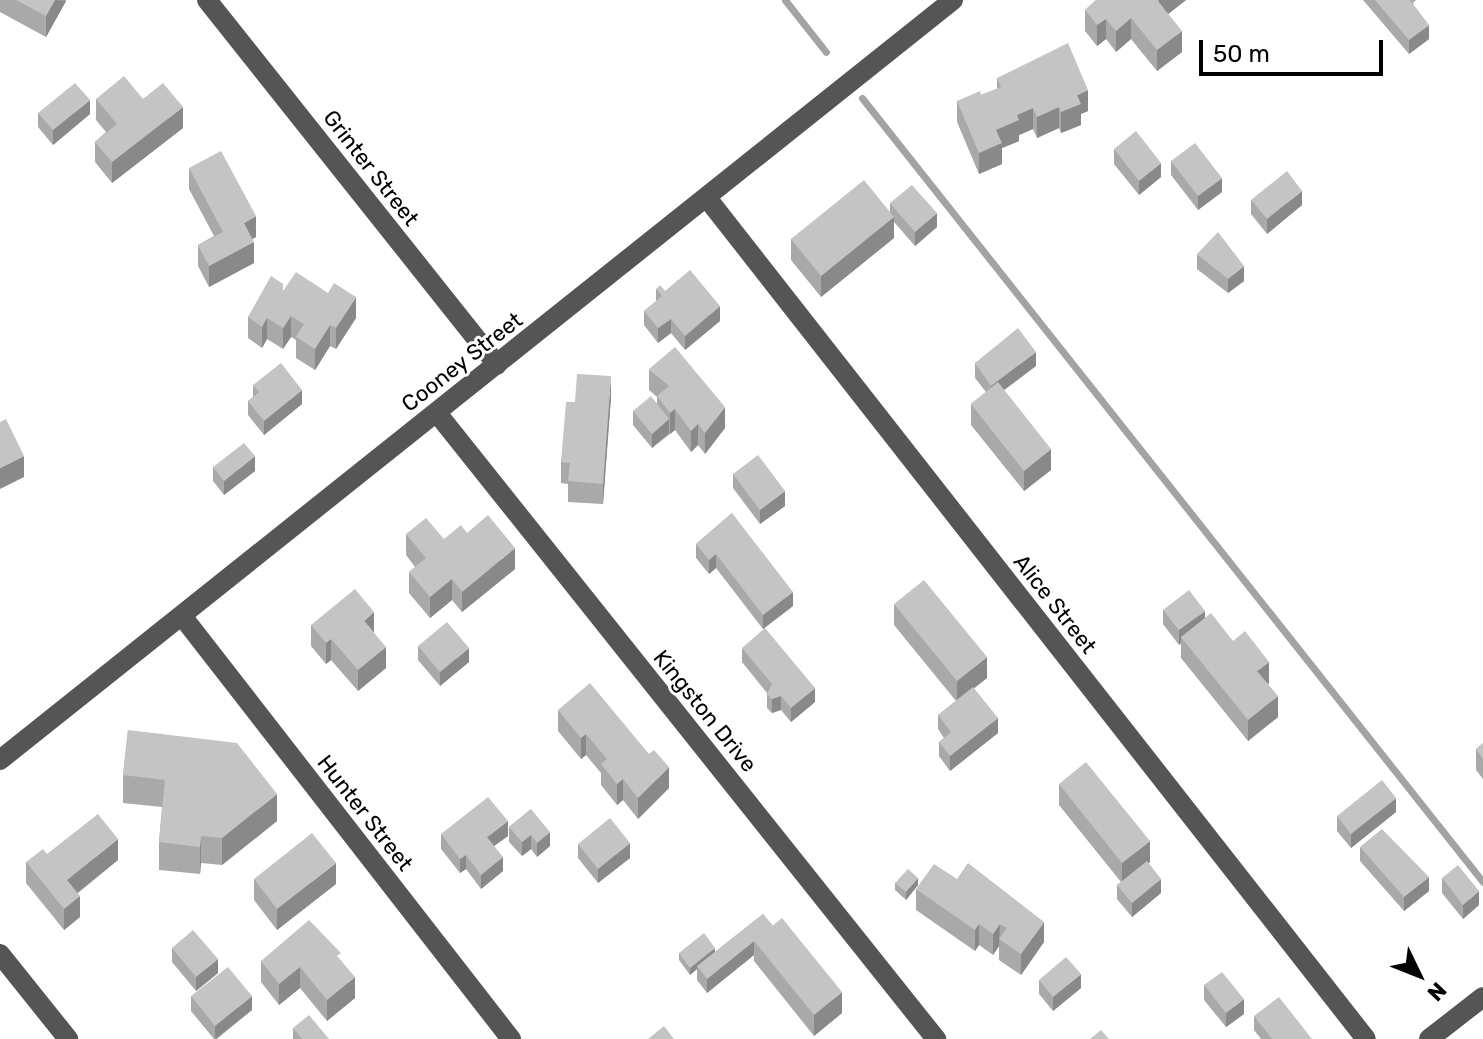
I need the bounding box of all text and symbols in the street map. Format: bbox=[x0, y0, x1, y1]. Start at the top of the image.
scale bar bbox=[1203, 24, 1387, 74]
text: 50 m bbox=[1213, 40, 1270, 68]
street label: Grinter Street bbox=[317, 105, 425, 231]
street label: Cooney Street bbox=[396, 307, 528, 417]
street label: Alice Street bbox=[1008, 549, 1102, 659]
street label: Kingston Drive bbox=[648, 645, 762, 777]
street label: Hunter Street bbox=[311, 750, 419, 876]
north arrow bbox=[1379, 935, 1459, 1015]
text: N bbox=[1422, 977, 1452, 1007]

